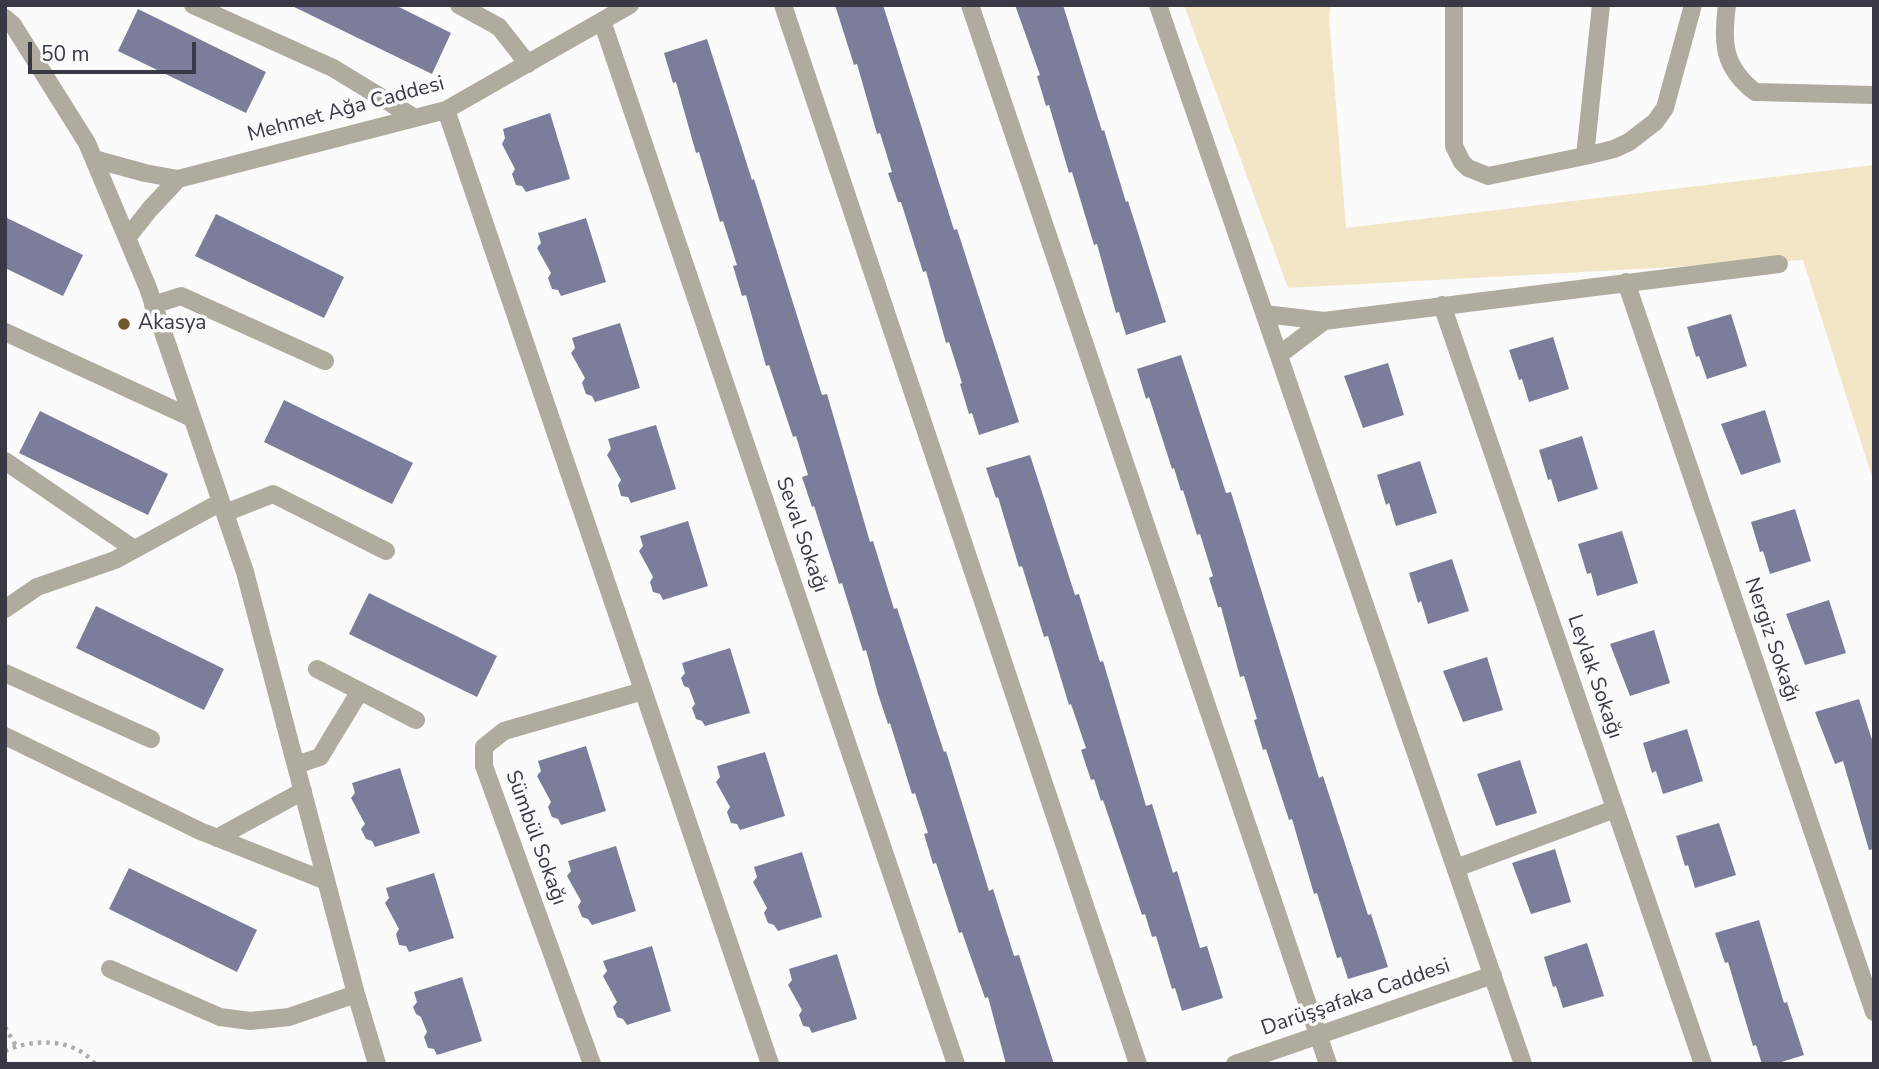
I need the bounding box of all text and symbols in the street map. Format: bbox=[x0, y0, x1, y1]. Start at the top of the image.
scale bar bbox=[32, 28, 200, 72]
text: 50 m bbox=[41, 40, 90, 68]
street label: Mehmet Ağa Caddesi bbox=[245, 72, 447, 148]
place label: Akasya bbox=[138, 311, 206, 337]
marker: Akasya bbox=[116, 316, 132, 332]
street label: Seval Sokağı bbox=[769, 474, 833, 596]
street label: Nergiz Sokağı bbox=[1738, 575, 1804, 705]
street label: Leylak Sokağı bbox=[1561, 612, 1627, 742]
street label: Sümbül Sokağı bbox=[499, 767, 571, 909]
street label: Darüşşafaka Caddesi bbox=[1258, 954, 1454, 1042]

